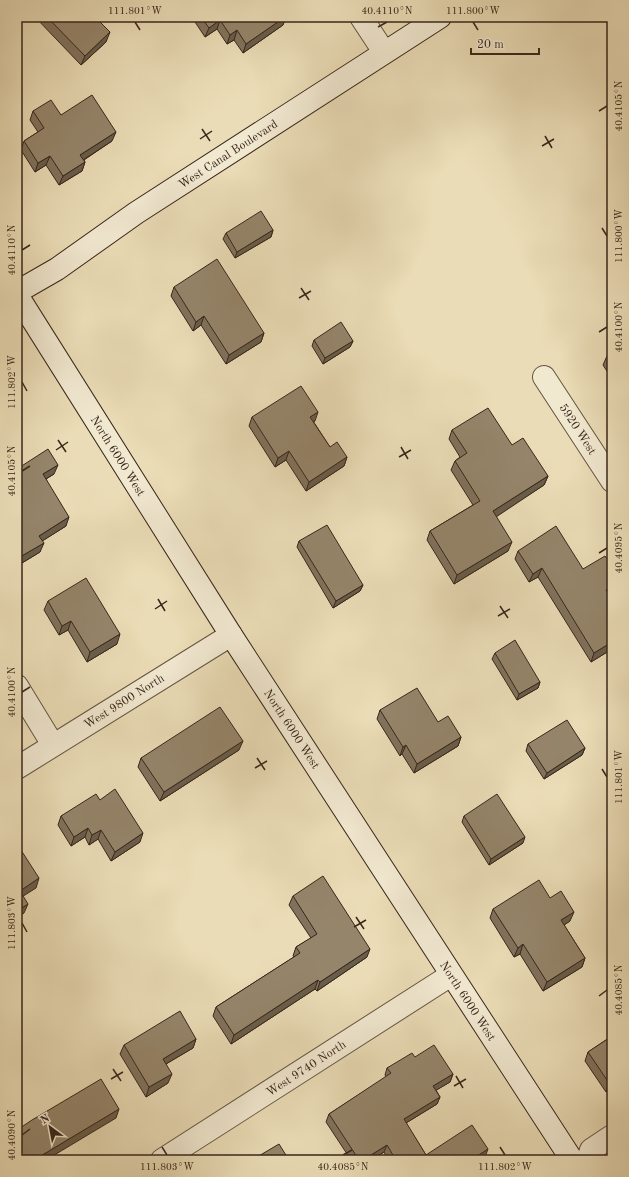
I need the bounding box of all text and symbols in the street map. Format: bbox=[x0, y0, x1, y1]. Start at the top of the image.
text: 111.801°W bbox=[108, 6, 162, 16]
text: 40.4110°N bbox=[361, 6, 413, 16]
text: 111.800°W bbox=[446, 6, 500, 16]
scale bar bbox=[471, 30, 539, 56]
text: 20 m bbox=[477, 39, 504, 51]
text: 40.4105°N bbox=[614, 80, 624, 132]
street label: West Canal Boulevard bbox=[177, 118, 280, 191]
text: 111.800°W bbox=[614, 209, 624, 263]
text: 40.4110°N bbox=[7, 224, 17, 276]
text: 40.4100°N bbox=[614, 301, 624, 353]
text: 111.802°W bbox=[7, 355, 17, 409]
street label: 5920 West bbox=[556, 401, 599, 457]
street label: North 6000 West bbox=[88, 414, 147, 499]
text: 40.4105°N bbox=[7, 445, 17, 497]
text: 40.4095°N bbox=[614, 522, 624, 574]
text: 40.4100°N bbox=[7, 666, 17, 718]
street label: West 9800 North bbox=[82, 672, 167, 731]
street label: North 6000 West bbox=[261, 688, 321, 771]
text: 111.801°W bbox=[614, 750, 624, 804]
text: 111.803°W bbox=[7, 896, 17, 950]
street label: North 6000 West bbox=[437, 960, 497, 1043]
text: 40.4085°N bbox=[614, 964, 624, 1016]
street label: West 9740 North bbox=[265, 1039, 349, 1099]
north arrow bbox=[30, 1107, 70, 1147]
text: 40.4090°N bbox=[7, 1109, 17, 1161]
text: N bbox=[39, 1113, 52, 1127]
text: 111.803°W bbox=[140, 1162, 194, 1172]
text: 40.4085°N bbox=[317, 1162, 369, 1172]
text: 111.802°W bbox=[478, 1162, 532, 1172]

